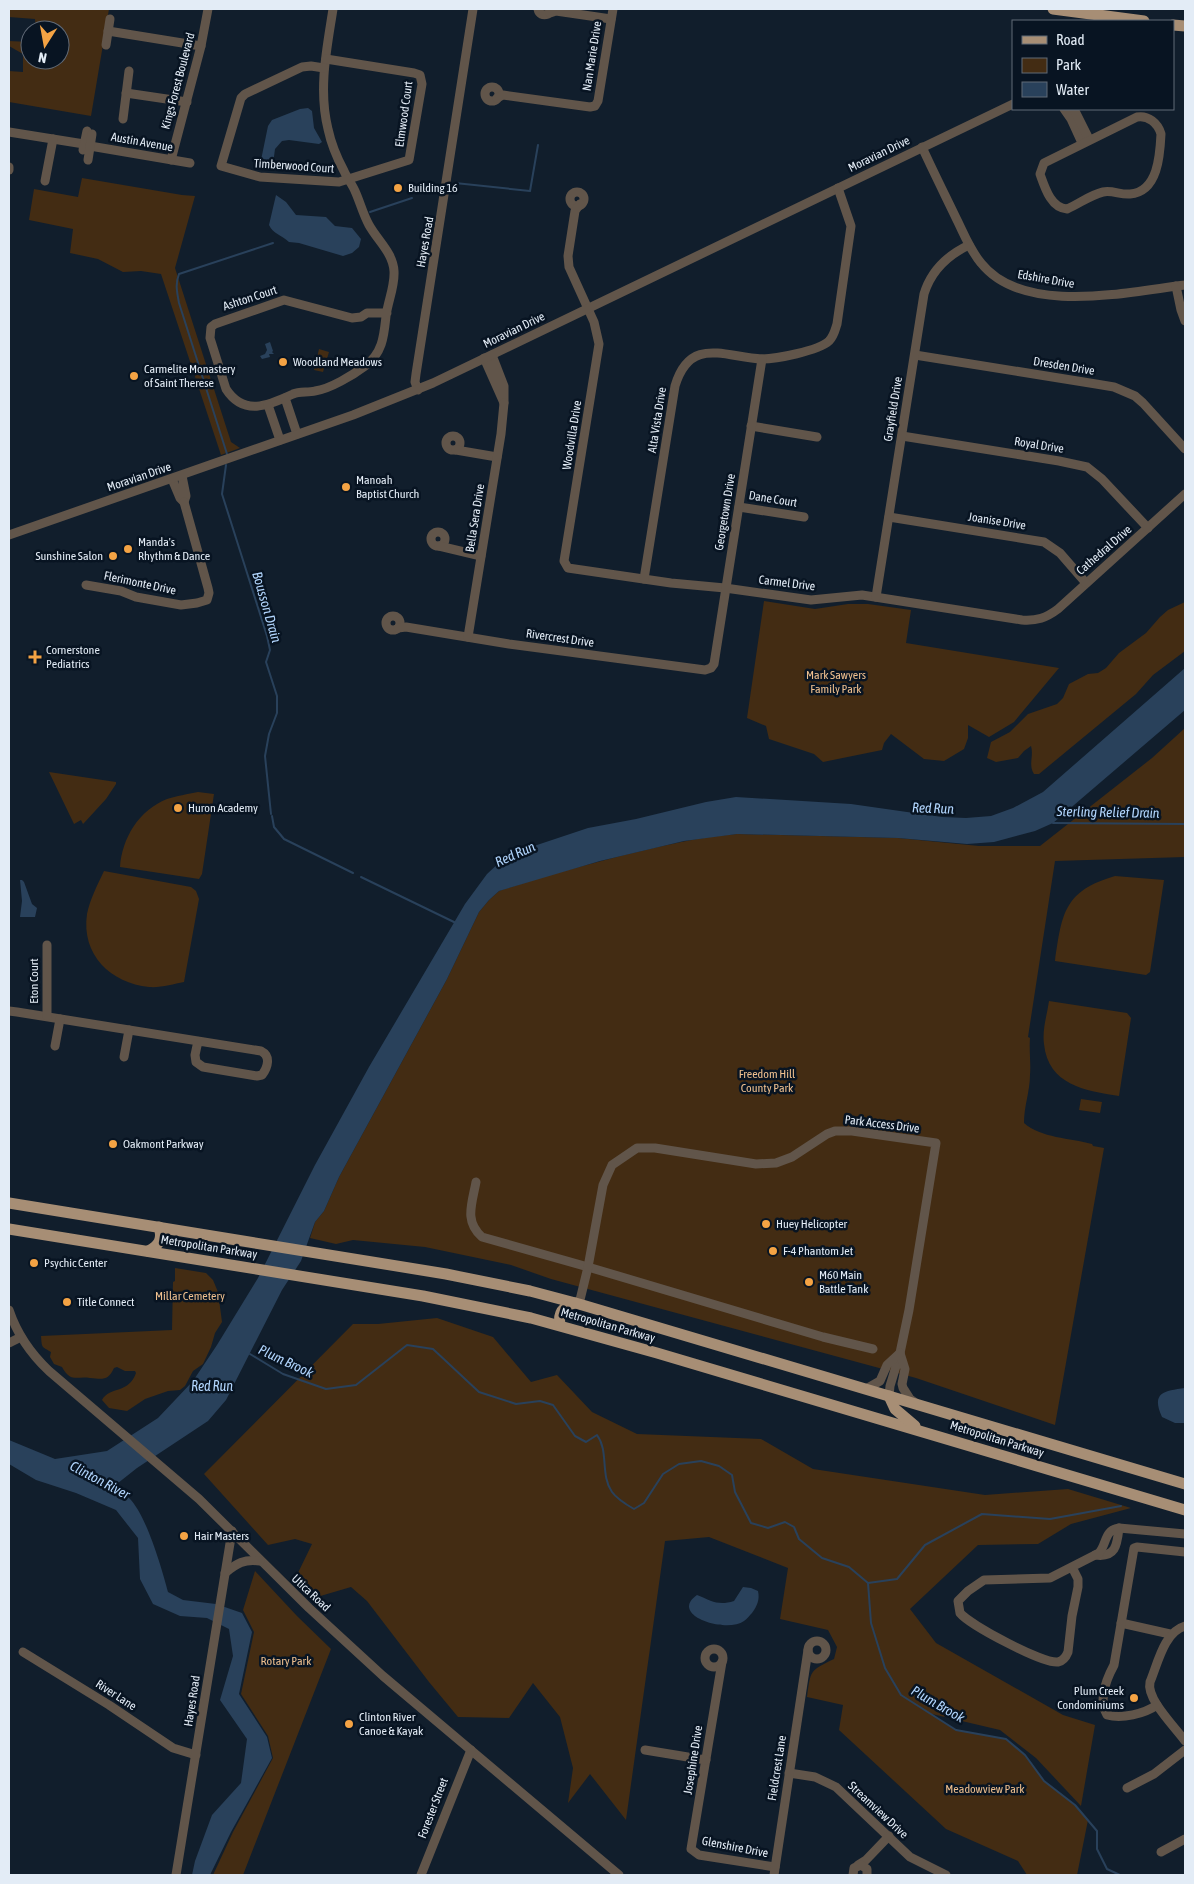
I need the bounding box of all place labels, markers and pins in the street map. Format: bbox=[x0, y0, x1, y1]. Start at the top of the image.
place label: Building 16 bbox=[408, 181, 458, 195]
marker: Building 16 bbox=[392, 182, 404, 194]
place label: Woodland Meadows bbox=[293, 355, 382, 369]
marker: Woodland Meadows bbox=[277, 356, 289, 368]
place label: Carmelite Monastery of Saint Therese bbox=[144, 362, 236, 390]
marker: Carmelite Monastery of Saint Therese bbox=[128, 370, 140, 382]
place label: Manoah Baptist Church bbox=[356, 473, 419, 501]
marker: Manoah Baptist Church bbox=[340, 481, 352, 493]
place label: Manda's Rhythm & Dance bbox=[138, 535, 210, 563]
marker: Manda's Rhythm & Dance bbox=[122, 543, 134, 555]
place label: Sunshine Salon bbox=[35, 549, 103, 563]
marker: Sunshine Salon bbox=[107, 550, 119, 562]
place label: Cornerstone Pediatrics bbox=[46, 643, 100, 671]
marker: Cornerstone Pediatrics bbox=[28, 650, 42, 664]
place label: Huron Academy bbox=[188, 801, 258, 815]
marker: Huron Academy bbox=[172, 802, 184, 814]
place label: Oakmont Parkway bbox=[123, 1137, 204, 1151]
marker: Oakmont Parkway bbox=[107, 1138, 119, 1150]
place label: Huey Helicopter bbox=[776, 1217, 848, 1231]
marker: Huey Helicopter bbox=[760, 1218, 772, 1230]
place label: F-4 Phantom Jet bbox=[783, 1244, 854, 1258]
marker: F-4 Phantom Jet bbox=[767, 1245, 779, 1257]
place label: Psychic Center bbox=[44, 1256, 107, 1270]
marker: Psychic Center bbox=[28, 1257, 40, 1269]
place label: M60 Main Battle Tank bbox=[819, 1268, 869, 1296]
marker: M60 Main Battle Tank bbox=[803, 1276, 815, 1288]
place label: Title Connect bbox=[77, 1295, 135, 1309]
marker: Title Connect bbox=[61, 1296, 73, 1308]
place label: Hair Masters bbox=[194, 1529, 249, 1543]
marker: Hair Masters bbox=[178, 1530, 190, 1542]
place label: Plum Creek Condominiums bbox=[1057, 1684, 1125, 1712]
marker: Plum Creek Condominiums bbox=[1128, 1692, 1140, 1704]
place label: Clinton River Canoe & Kayak bbox=[359, 1710, 424, 1738]
marker: Clinton River Canoe & Kayak bbox=[343, 1718, 355, 1730]

